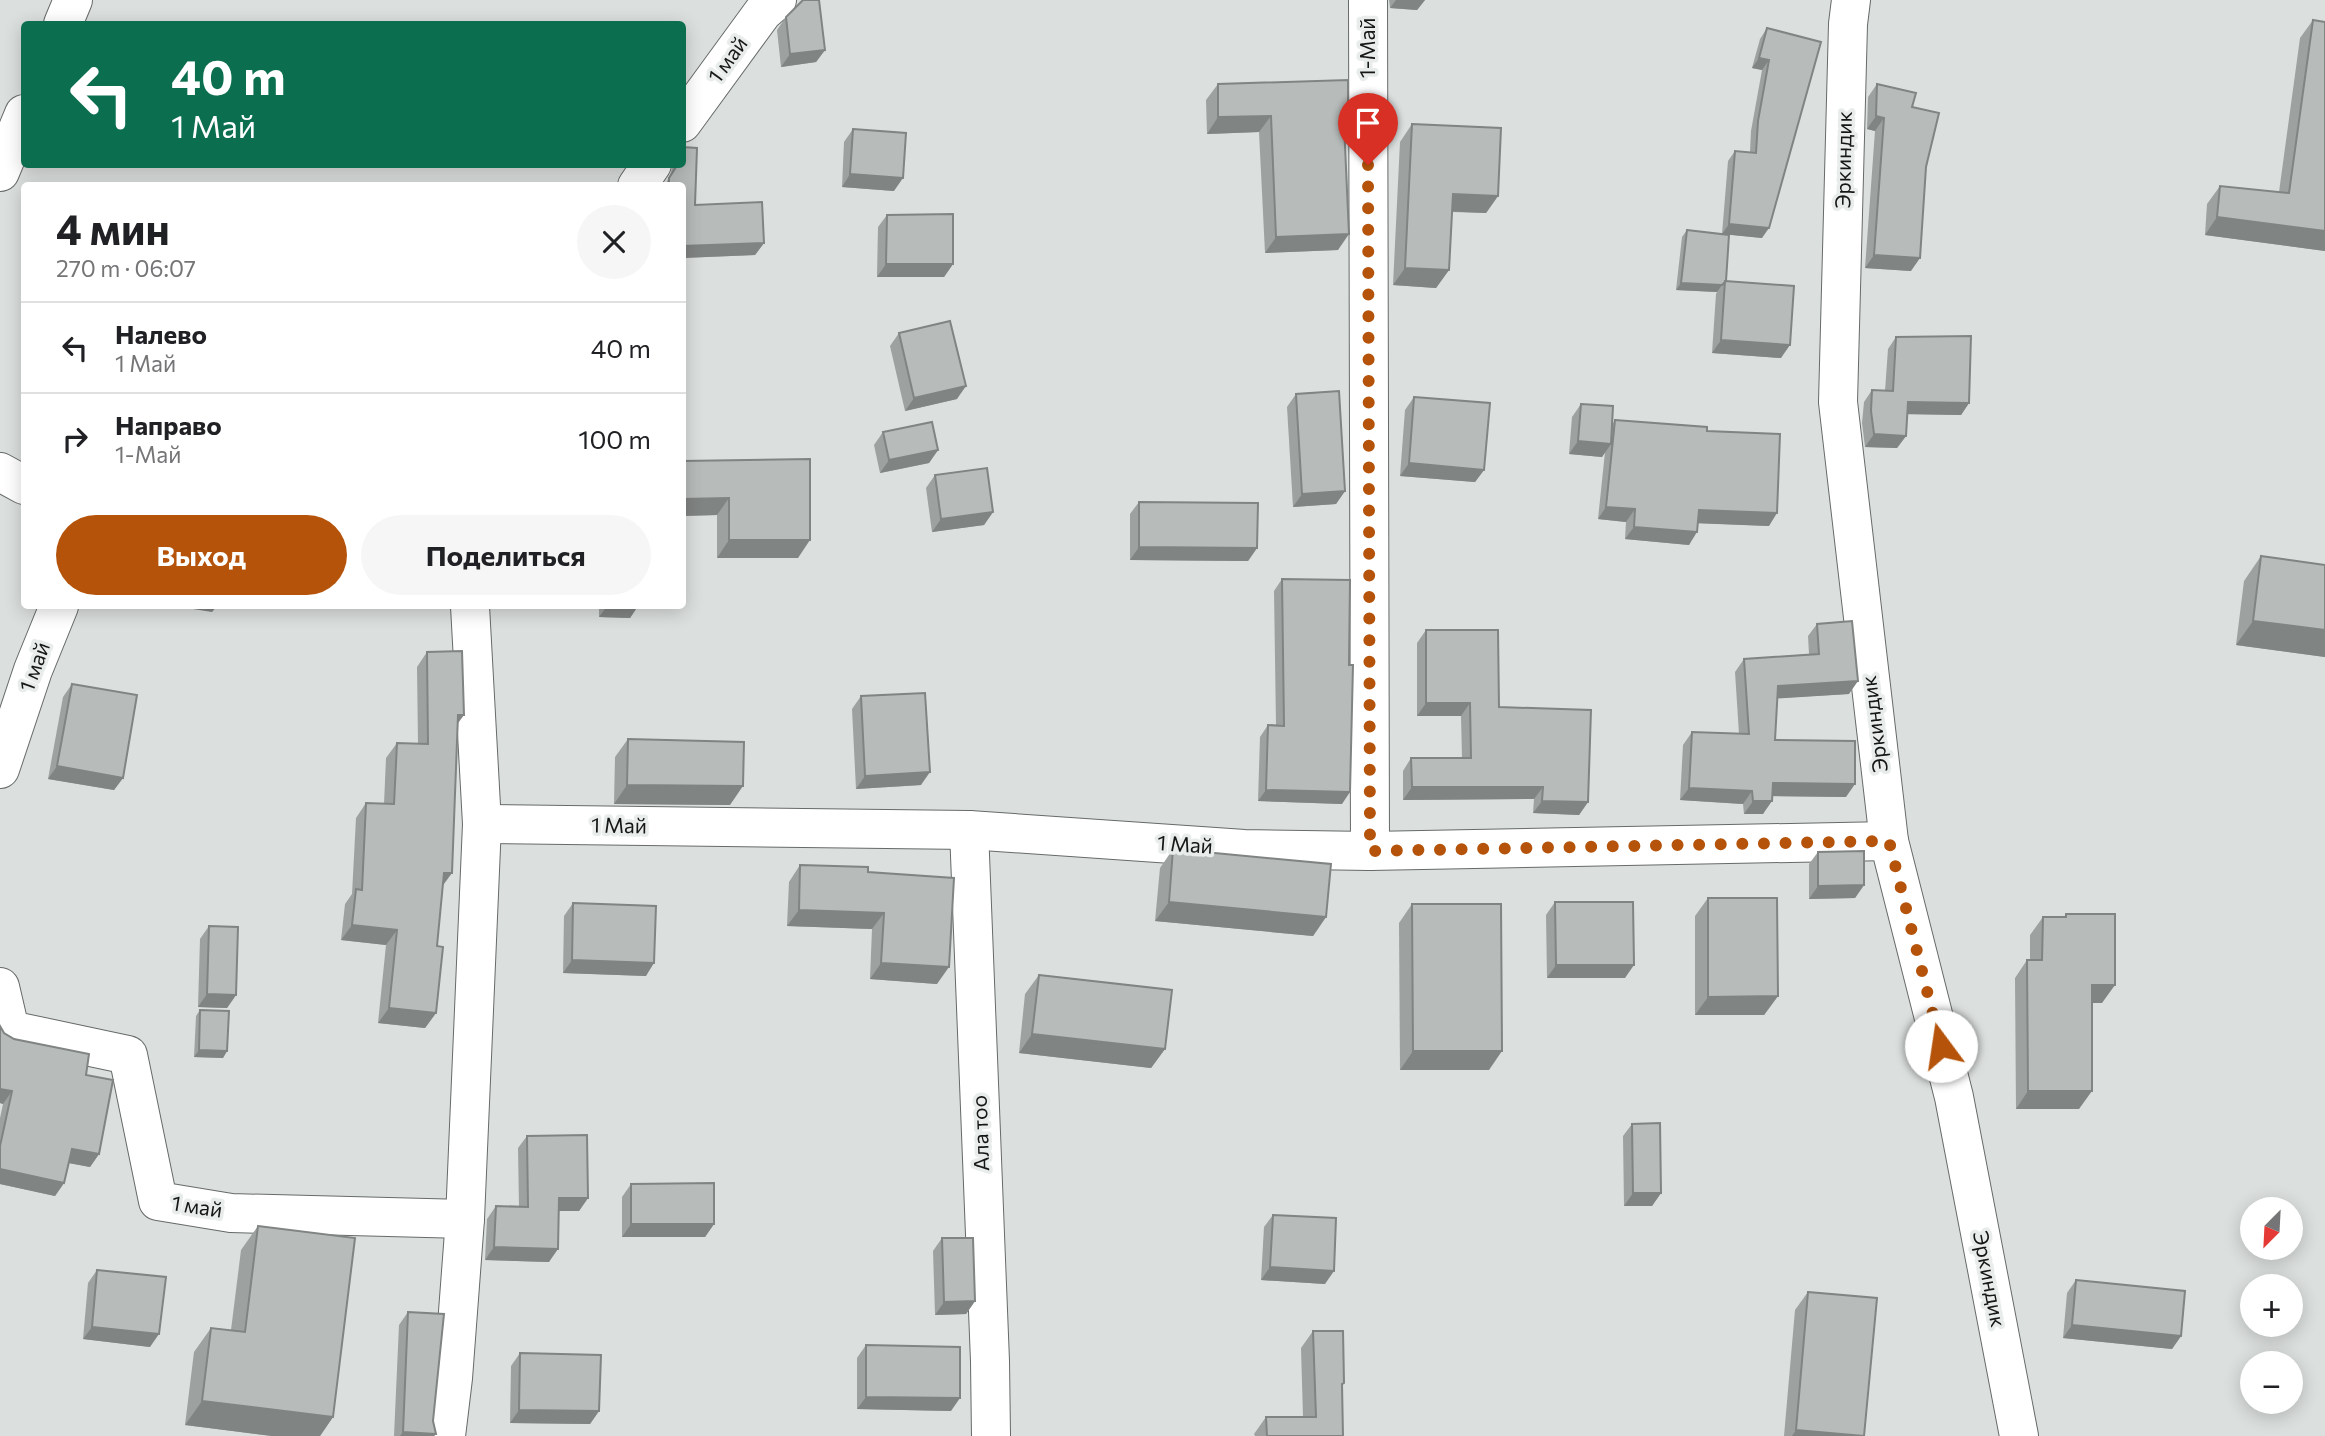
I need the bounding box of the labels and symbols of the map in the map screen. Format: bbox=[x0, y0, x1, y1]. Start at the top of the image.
street label: 1-Май bbox=[1354, 18, 1379, 78]
street label: 1 май bbox=[702, 31, 752, 87]
pin bbox=[1338, 93, 1398, 165]
street label: Эркиндик bbox=[1829, 111, 1856, 209]
street label: 1 май bbox=[13, 638, 54, 695]
street label: Эркиндик bbox=[1855, 674, 1892, 774]
street label: 1 Май bbox=[591, 812, 647, 837]
street label: 1 Май bbox=[1156, 829, 1214, 858]
position arrow bbox=[1904, 1009, 1978, 1083]
street label: Ала тоо bbox=[966, 1094, 993, 1172]
street label: 1 май bbox=[170, 1189, 224, 1222]
north arrow bbox=[2240, 1197, 2303, 1260]
street label: Эркиндик bbox=[1969, 1228, 2012, 1329]

